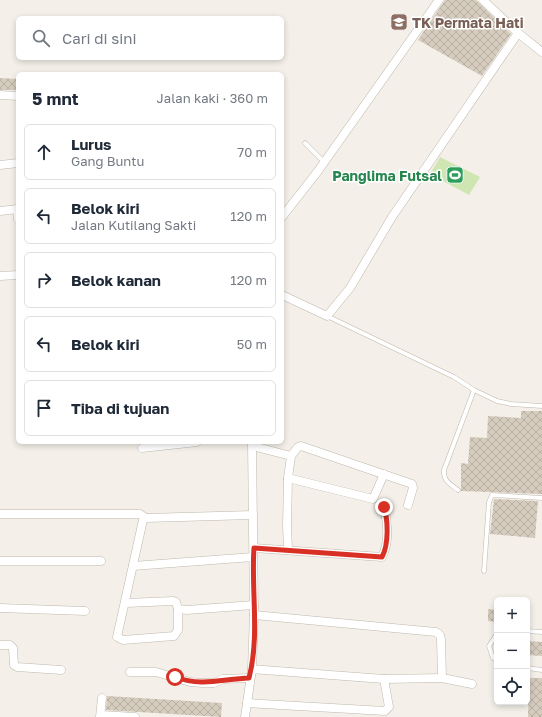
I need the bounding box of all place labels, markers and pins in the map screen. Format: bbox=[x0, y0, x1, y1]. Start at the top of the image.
school or university icon: TK Permata Hati bbox=[389, 12, 409, 32]
place label: TK Permata Hati bbox=[412, 14, 524, 31]
sports icon: Panglima Futsal bbox=[445, 165, 465, 185]
place label: Panglima Futsal bbox=[332, 167, 442, 184]

